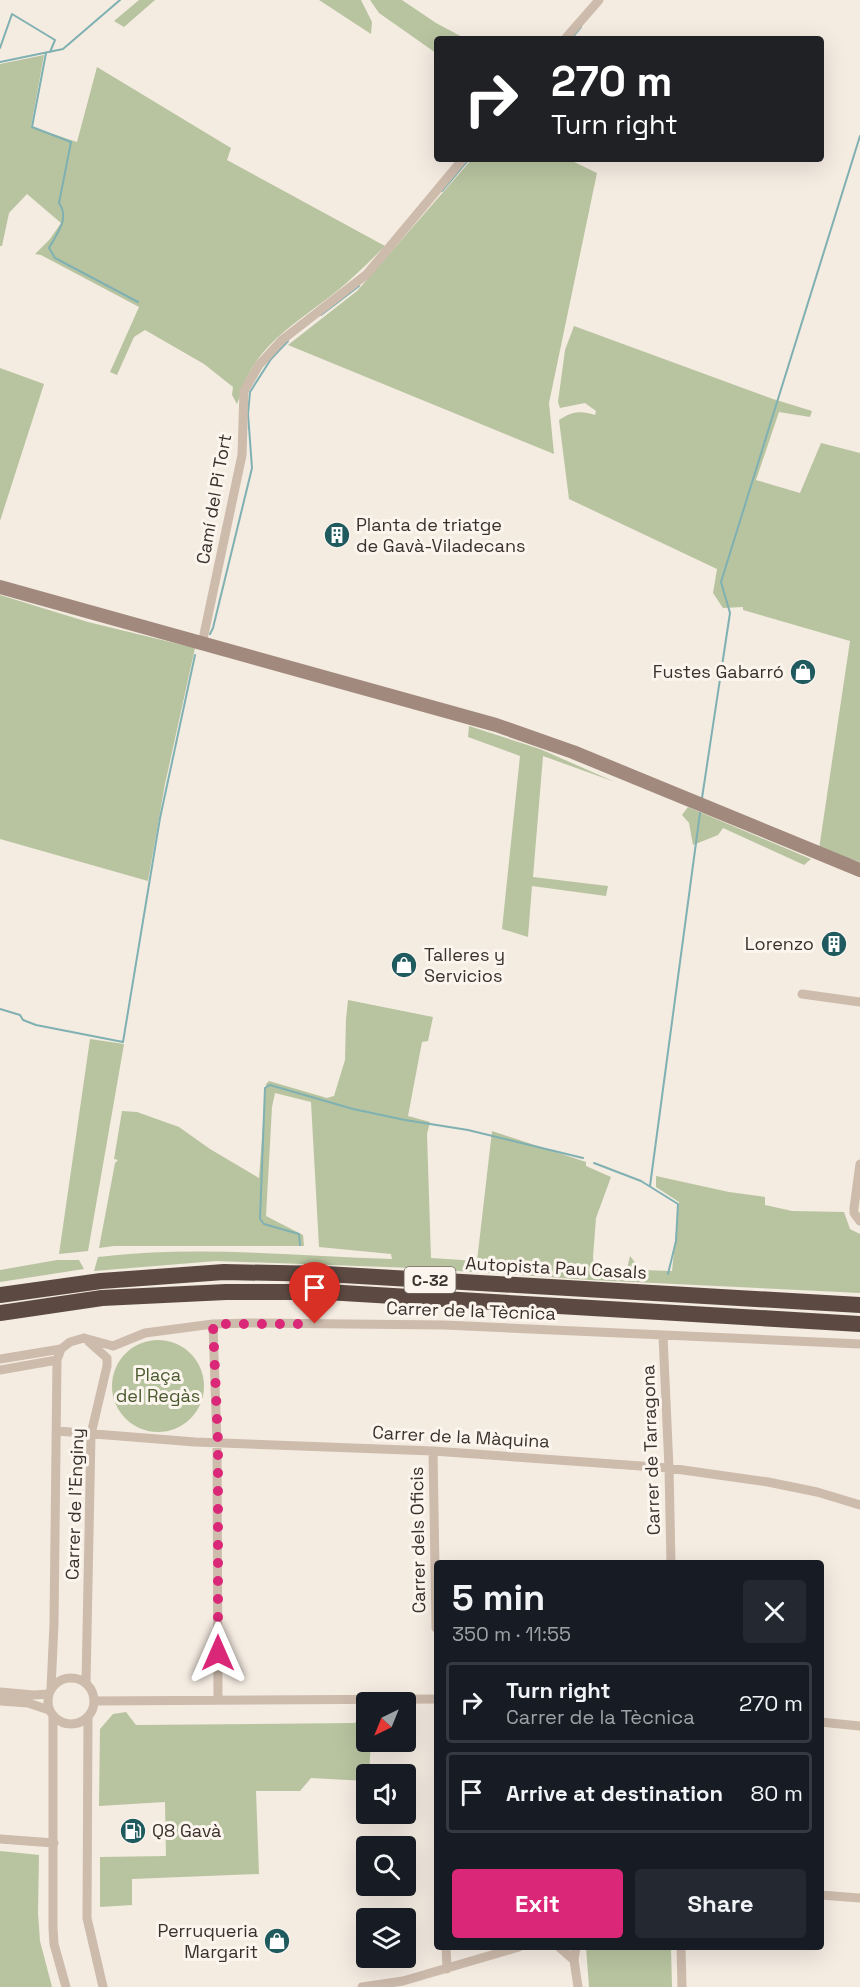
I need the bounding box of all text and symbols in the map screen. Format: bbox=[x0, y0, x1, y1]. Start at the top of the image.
text: 270 m bbox=[551, 55, 672, 108]
icon: right bbox=[452, 60, 530, 138]
text: Turn right bbox=[551, 107, 678, 142]
street label: Camí del Pi Tort bbox=[191, 432, 236, 566]
place label: Planta de triatge de Gavà-Viladecans bbox=[356, 513, 525, 557]
building icon: Planta de triatge de Gavà-Viladecans bbox=[322, 520, 352, 550]
shop icon: Fustes Gabarró bbox=[788, 657, 818, 687]
place label: Fustes Gabarró bbox=[653, 660, 784, 683]
building icon: Lorenzo bbox=[819, 929, 849, 959]
place label: Lorenzo bbox=[745, 932, 814, 955]
place label: Talleres y Servicios bbox=[424, 943, 505, 987]
shop icon: Talleres y Servicios bbox=[389, 950, 419, 980]
street label: Autopista Pau Casals bbox=[465, 1251, 647, 1284]
pin bbox=[289, 1262, 340, 1324]
road number: C-32 bbox=[404, 1267, 456, 1293]
icon: arrive bbox=[298, 1271, 331, 1304]
street label: Carrer de la Tècnica bbox=[386, 1296, 556, 1325]
park label: Plaça del Regàs bbox=[116, 1363, 200, 1407]
street label: Carrer de Tarragona bbox=[636, 1364, 665, 1536]
street label: Carrer de la Màquina bbox=[372, 1420, 550, 1453]
street label: Carrer de l'Enginy bbox=[60, 1428, 89, 1580]
street label: Carrer dels Oficis bbox=[405, 1466, 430, 1614]
text: 5 min bbox=[452, 1575, 545, 1621]
button: close bbox=[743, 1580, 806, 1643]
position arrow bbox=[186, 1621, 250, 1685]
text: 350 m · 11:55 bbox=[452, 1621, 571, 1647]
text: Turn right bbox=[506, 1676, 611, 1704]
icon: right bbox=[455, 1686, 488, 1719]
text: 270 m bbox=[739, 1689, 803, 1717]
north arrow bbox=[356, 1692, 416, 1752]
map controls bbox=[356, 1692, 416, 1968]
text: Carrer de la Tècnica bbox=[506, 1704, 695, 1730]
button: sound bbox=[356, 1764, 416, 1824]
icon: arrive bbox=[455, 1776, 488, 1809]
text: Arrive at destination bbox=[506, 1779, 723, 1807]
text: 80 m bbox=[751, 1779, 803, 1807]
fuel station icon: Q8 Gavà bbox=[118, 1816, 148, 1846]
place label: Q8 Gavà bbox=[152, 1819, 221, 1842]
button: search bbox=[356, 1836, 416, 1896]
button: Exit bbox=[452, 1869, 623, 1938]
button: Share bbox=[635, 1869, 806, 1938]
button: layers bbox=[356, 1908, 416, 1968]
place label: Perruqueria Margarit bbox=[157, 1919, 258, 1963]
shop icon: Perruqueria Margarit bbox=[262, 1926, 292, 1956]

